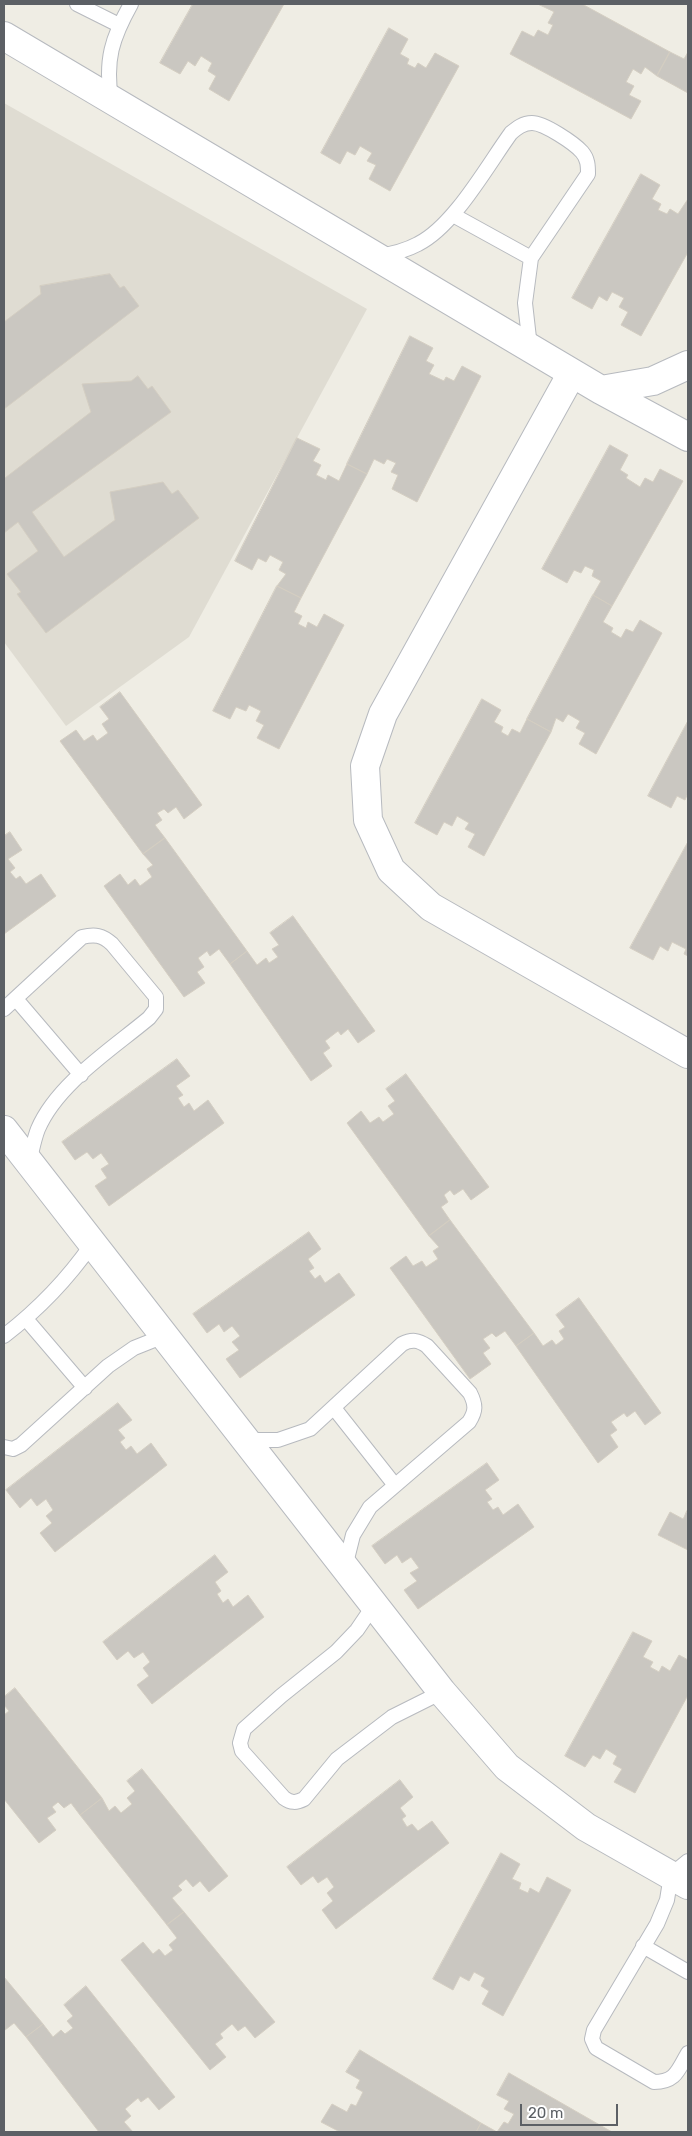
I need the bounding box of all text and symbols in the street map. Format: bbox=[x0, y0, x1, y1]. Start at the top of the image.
scale bar bbox=[522, 2094, 620, 2126]
text: 20 m bbox=[528, 2104, 563, 2122]

